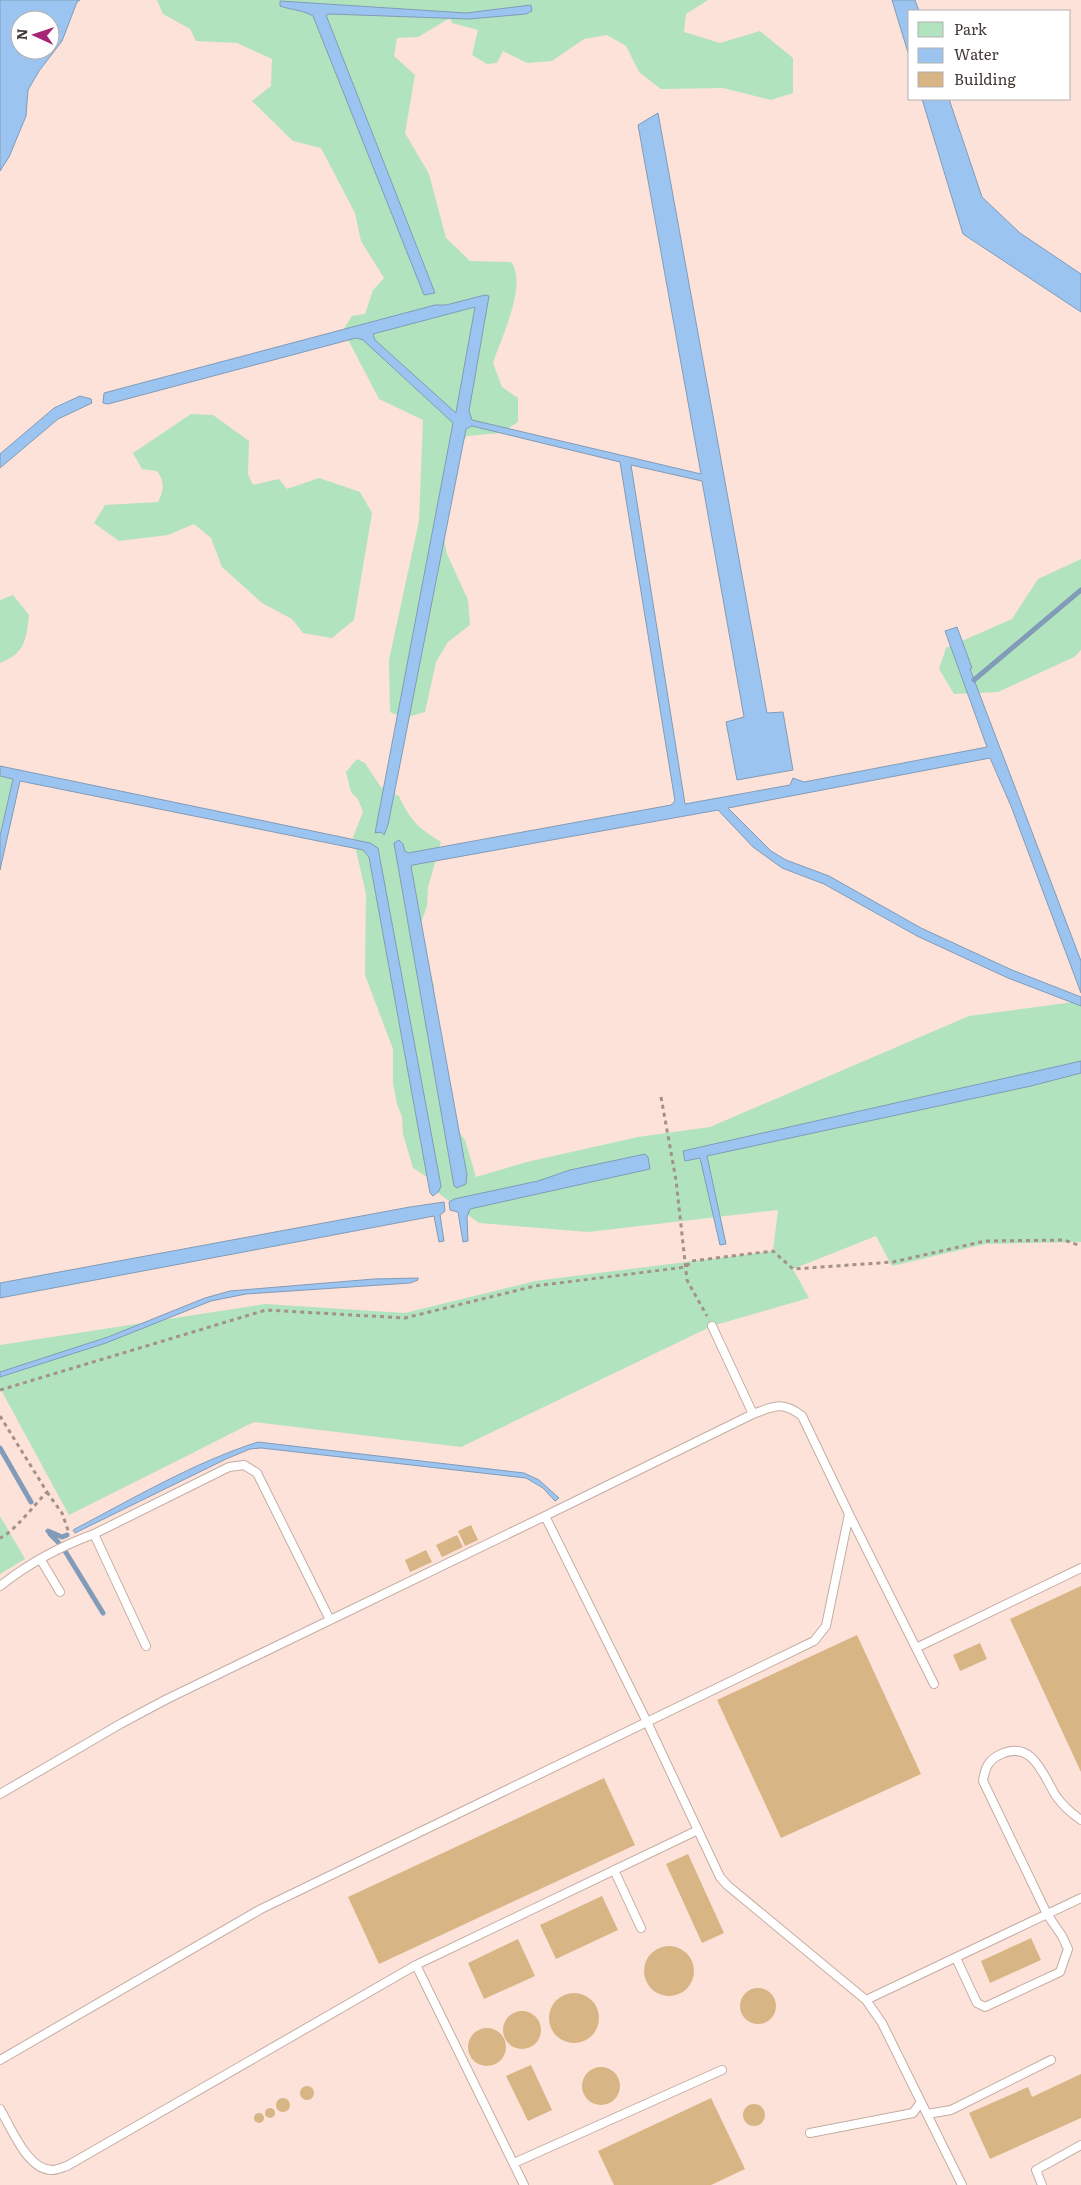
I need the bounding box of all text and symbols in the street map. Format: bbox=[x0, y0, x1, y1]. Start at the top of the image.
north arrow bbox=[10, 10, 60, 60]
legend bbox=[908, 10, 1071, 100]
text: Park bbox=[954, 17, 988, 40]
text: N bbox=[11, 28, 31, 41]
text: Water bbox=[954, 42, 999, 65]
text: Building bbox=[954, 67, 1016, 90]

